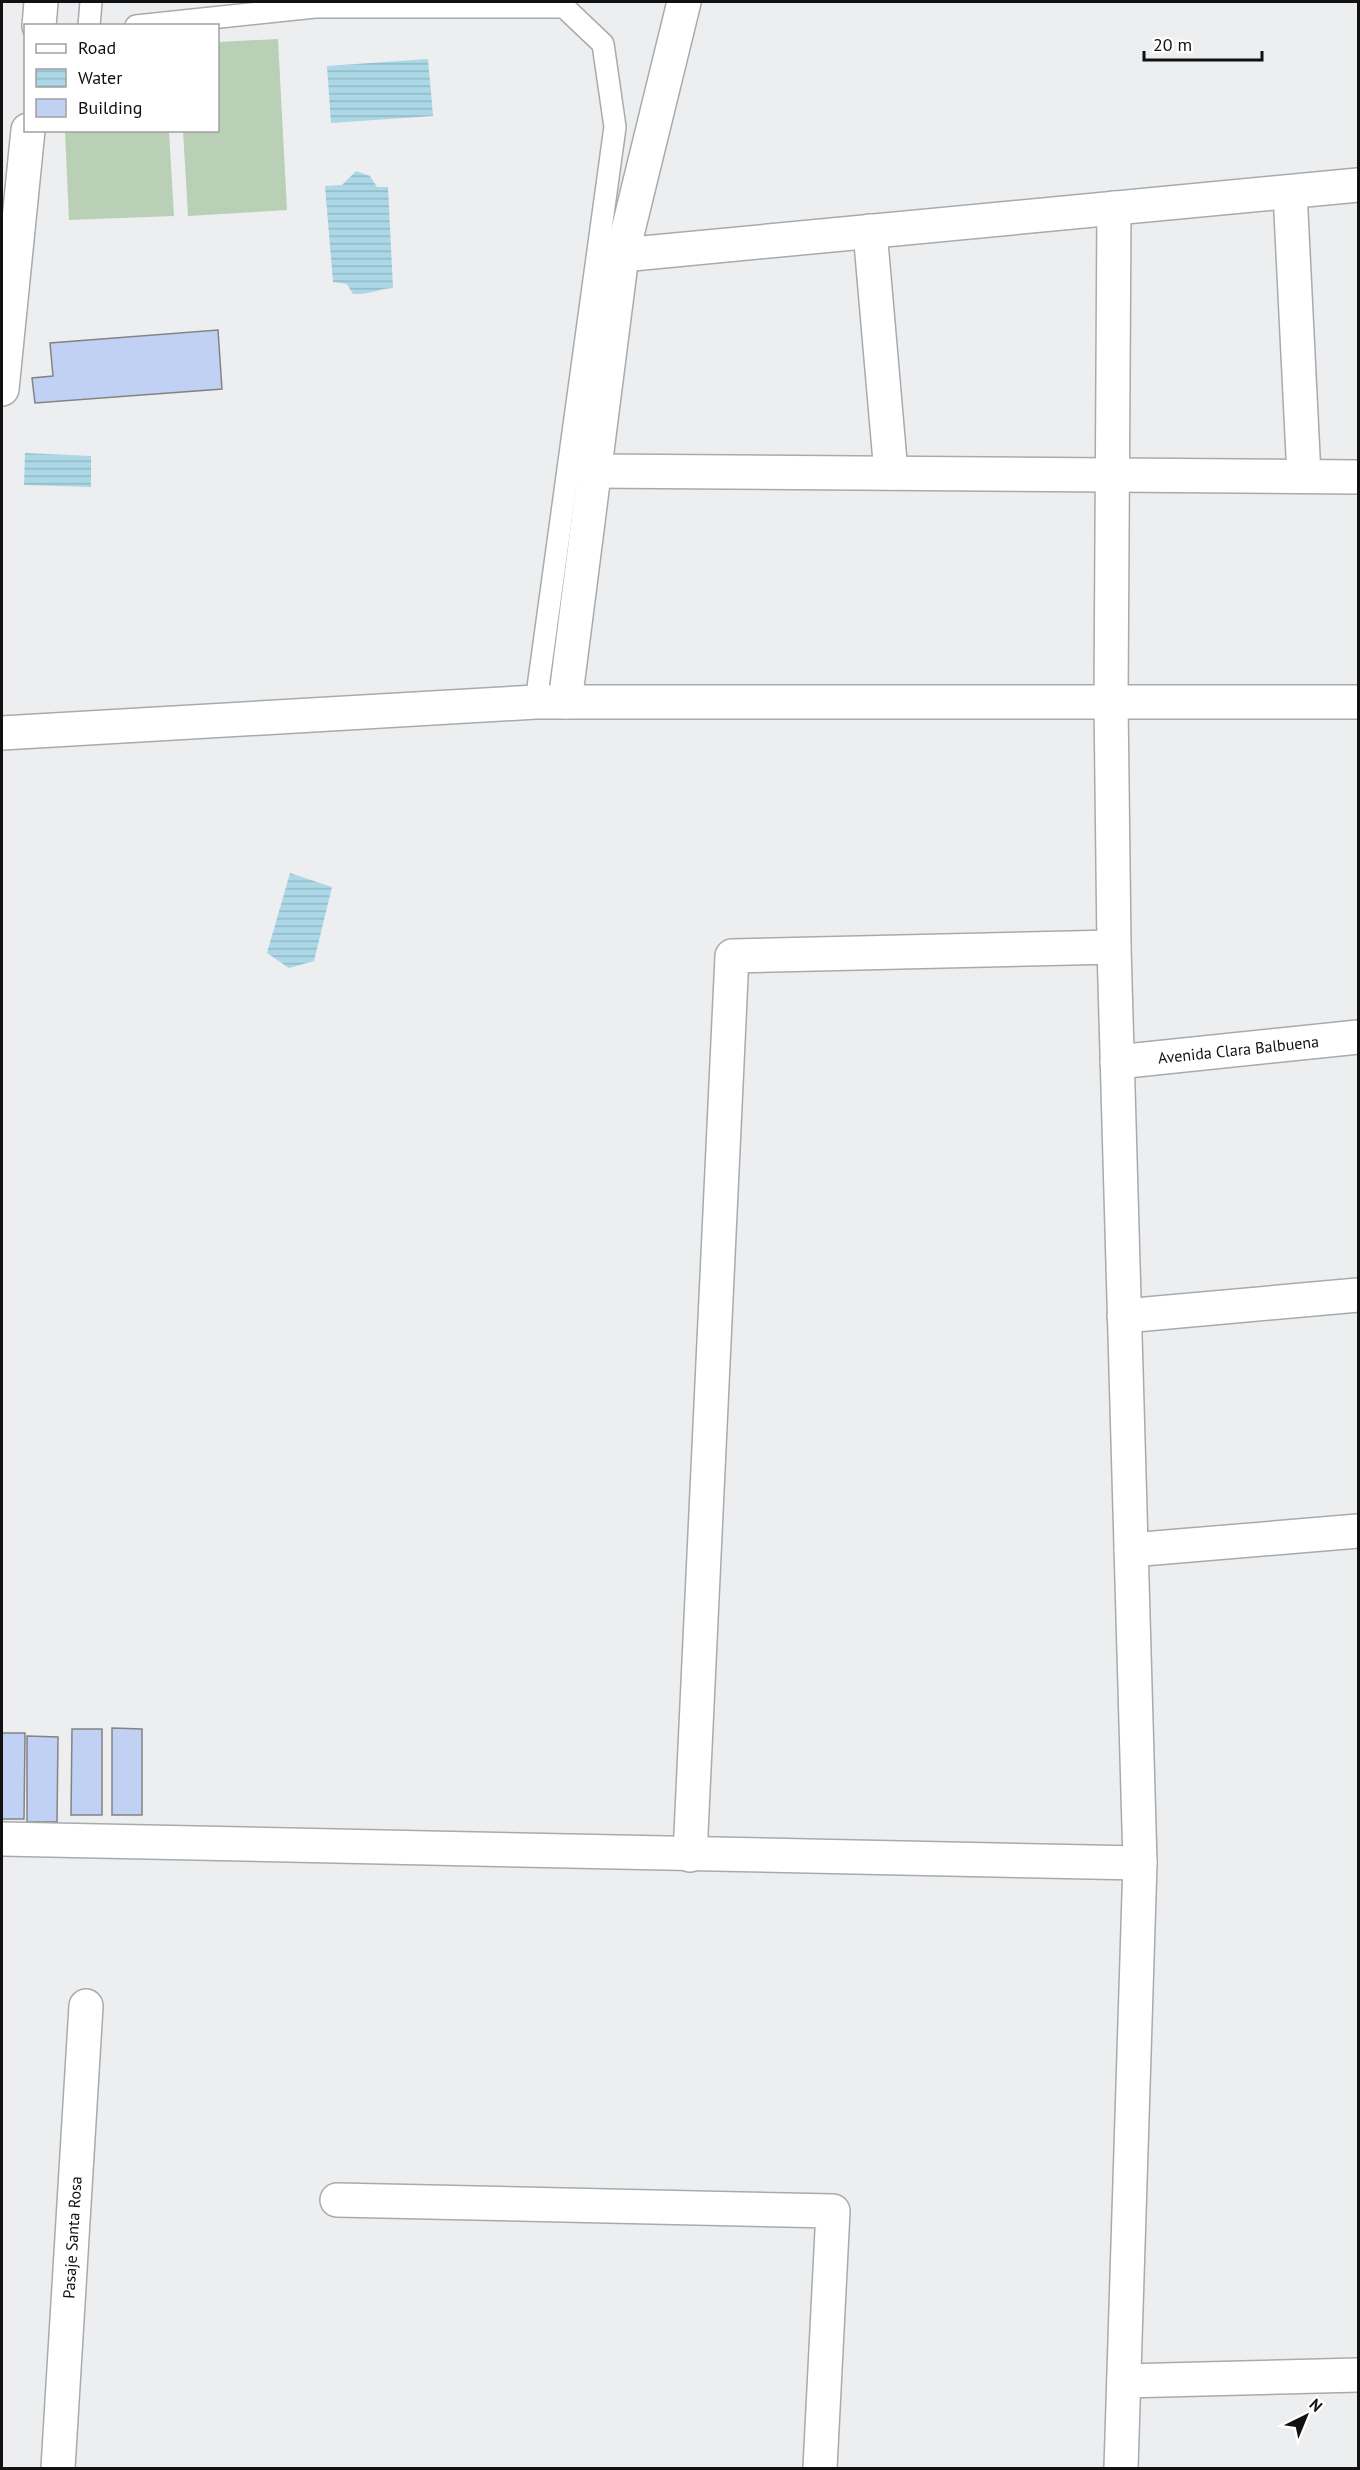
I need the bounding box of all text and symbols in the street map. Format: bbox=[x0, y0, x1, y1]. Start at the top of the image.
legend bbox=[24, 24, 219, 132]
scale bar bbox=[1144, 24, 1262, 62]
text: 20 m bbox=[1153, 33, 1192, 56]
text: Road bbox=[78, 36, 116, 59]
text: Water bbox=[78, 66, 122, 89]
text: Building bbox=[78, 96, 142, 119]
street label: Avenida Clara Balbuena bbox=[1157, 1031, 1320, 1068]
street label: Pasaje Santa Rosa bbox=[58, 2176, 86, 2299]
north arrow bbox=[1276, 2386, 1336, 2446]
text: N bbox=[1306, 2394, 1327, 2416]

